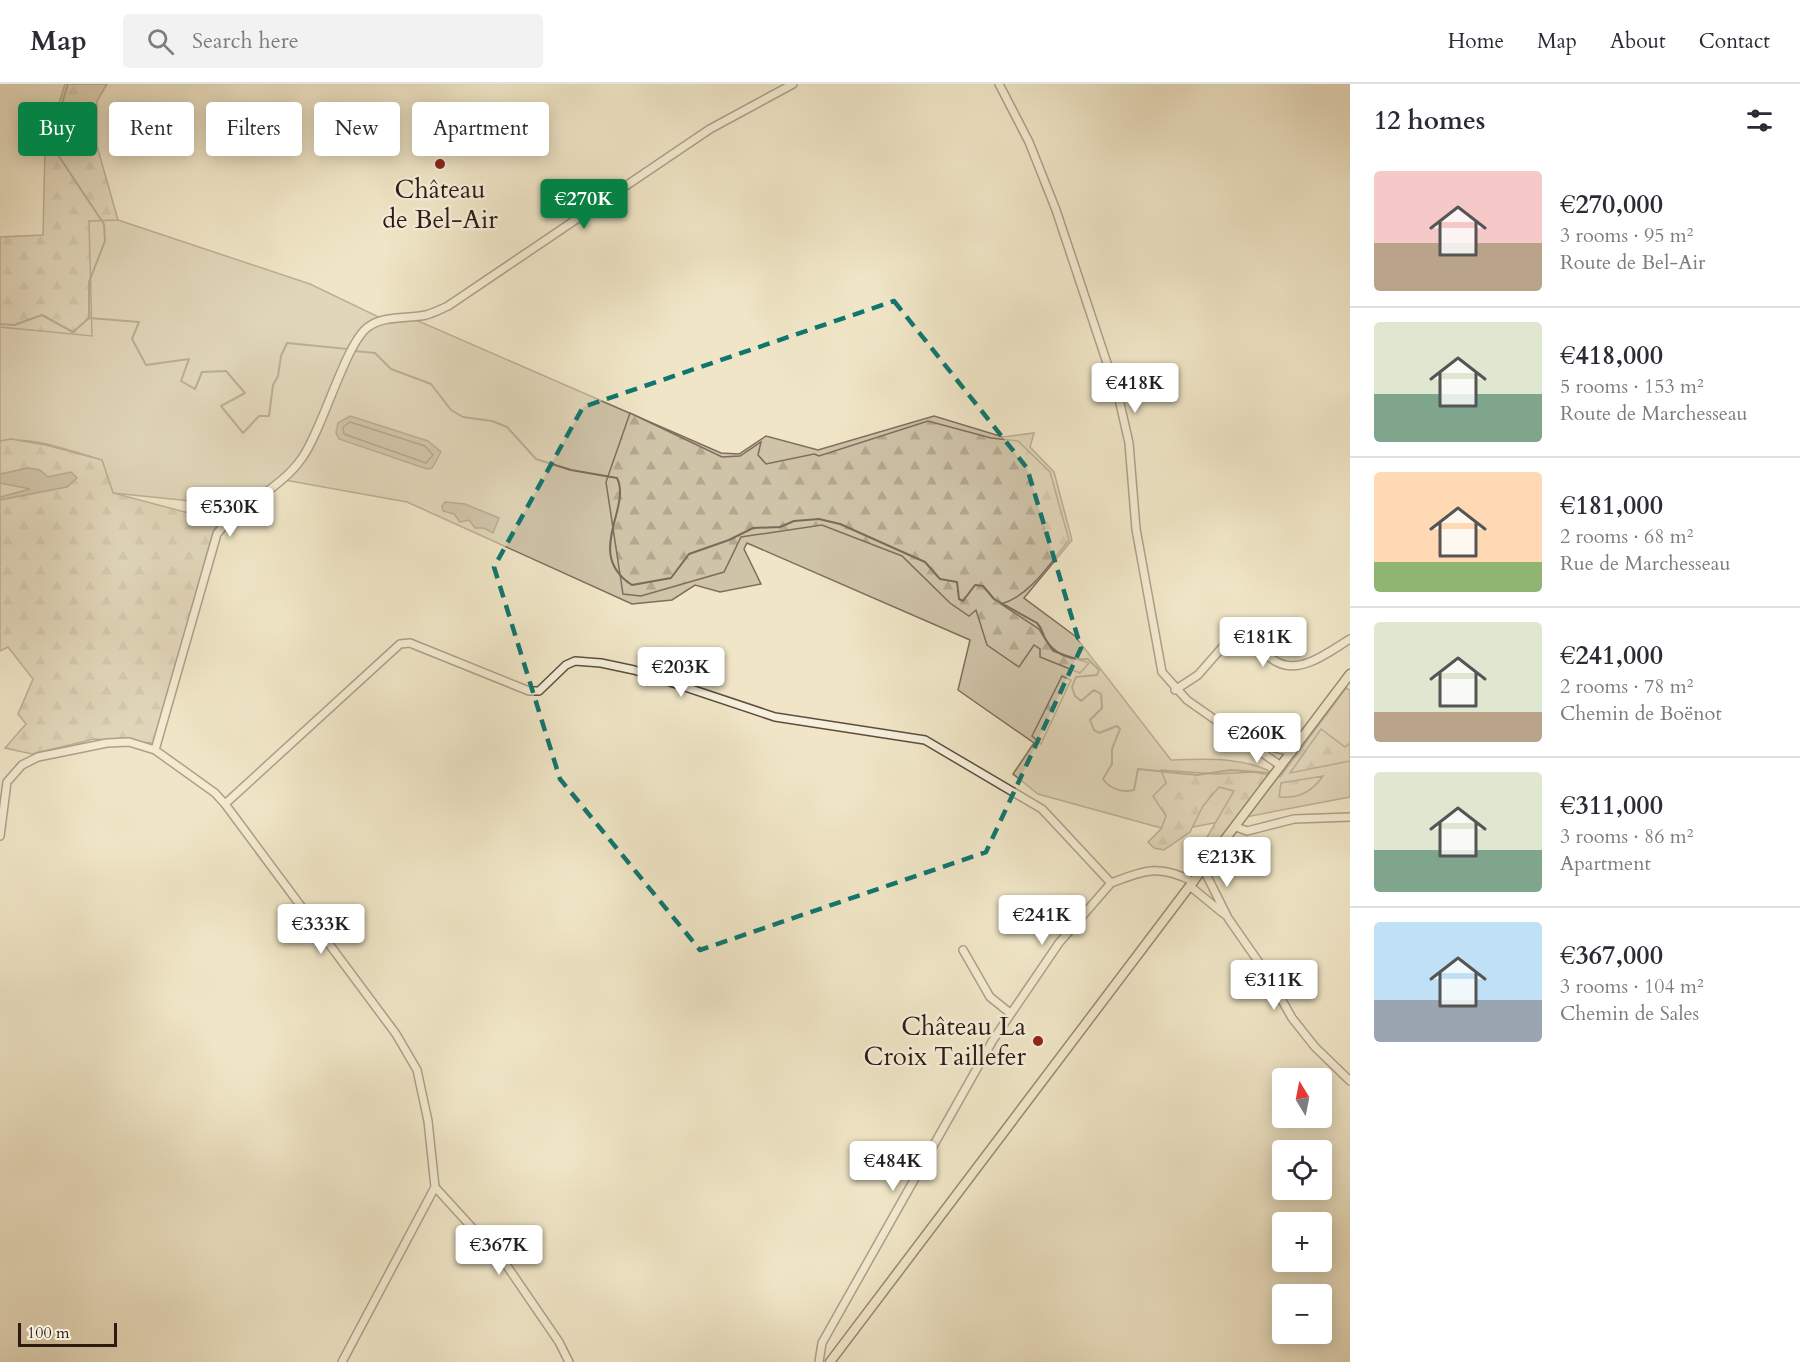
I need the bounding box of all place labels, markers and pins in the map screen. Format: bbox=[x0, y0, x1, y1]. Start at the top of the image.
marker: Château de Bel-Air bbox=[433, 157, 447, 171]
place label: Château de Bel-Air bbox=[382, 172, 498, 237]
pin: €270K bbox=[542, 179, 626, 230]
pin: €418K bbox=[1093, 363, 1177, 414]
pin: €530K bbox=[188, 487, 272, 538]
pin: €181K bbox=[1221, 617, 1305, 668]
pin: €203K bbox=[639, 647, 723, 698]
pin: €260K bbox=[1215, 713, 1299, 764]
pin: €213K bbox=[1185, 837, 1269, 888]
pin: €241K bbox=[1000, 895, 1084, 946]
pin: €333K bbox=[279, 904, 363, 955]
pin: €311K bbox=[1232, 960, 1316, 1011]
place label: Château La Croix Taillefer bbox=[864, 1009, 1027, 1074]
marker: Château La Croix Taillefer bbox=[1031, 1034, 1045, 1048]
pin: €484K bbox=[851, 1141, 935, 1192]
pin: €367K bbox=[457, 1225, 541, 1276]

